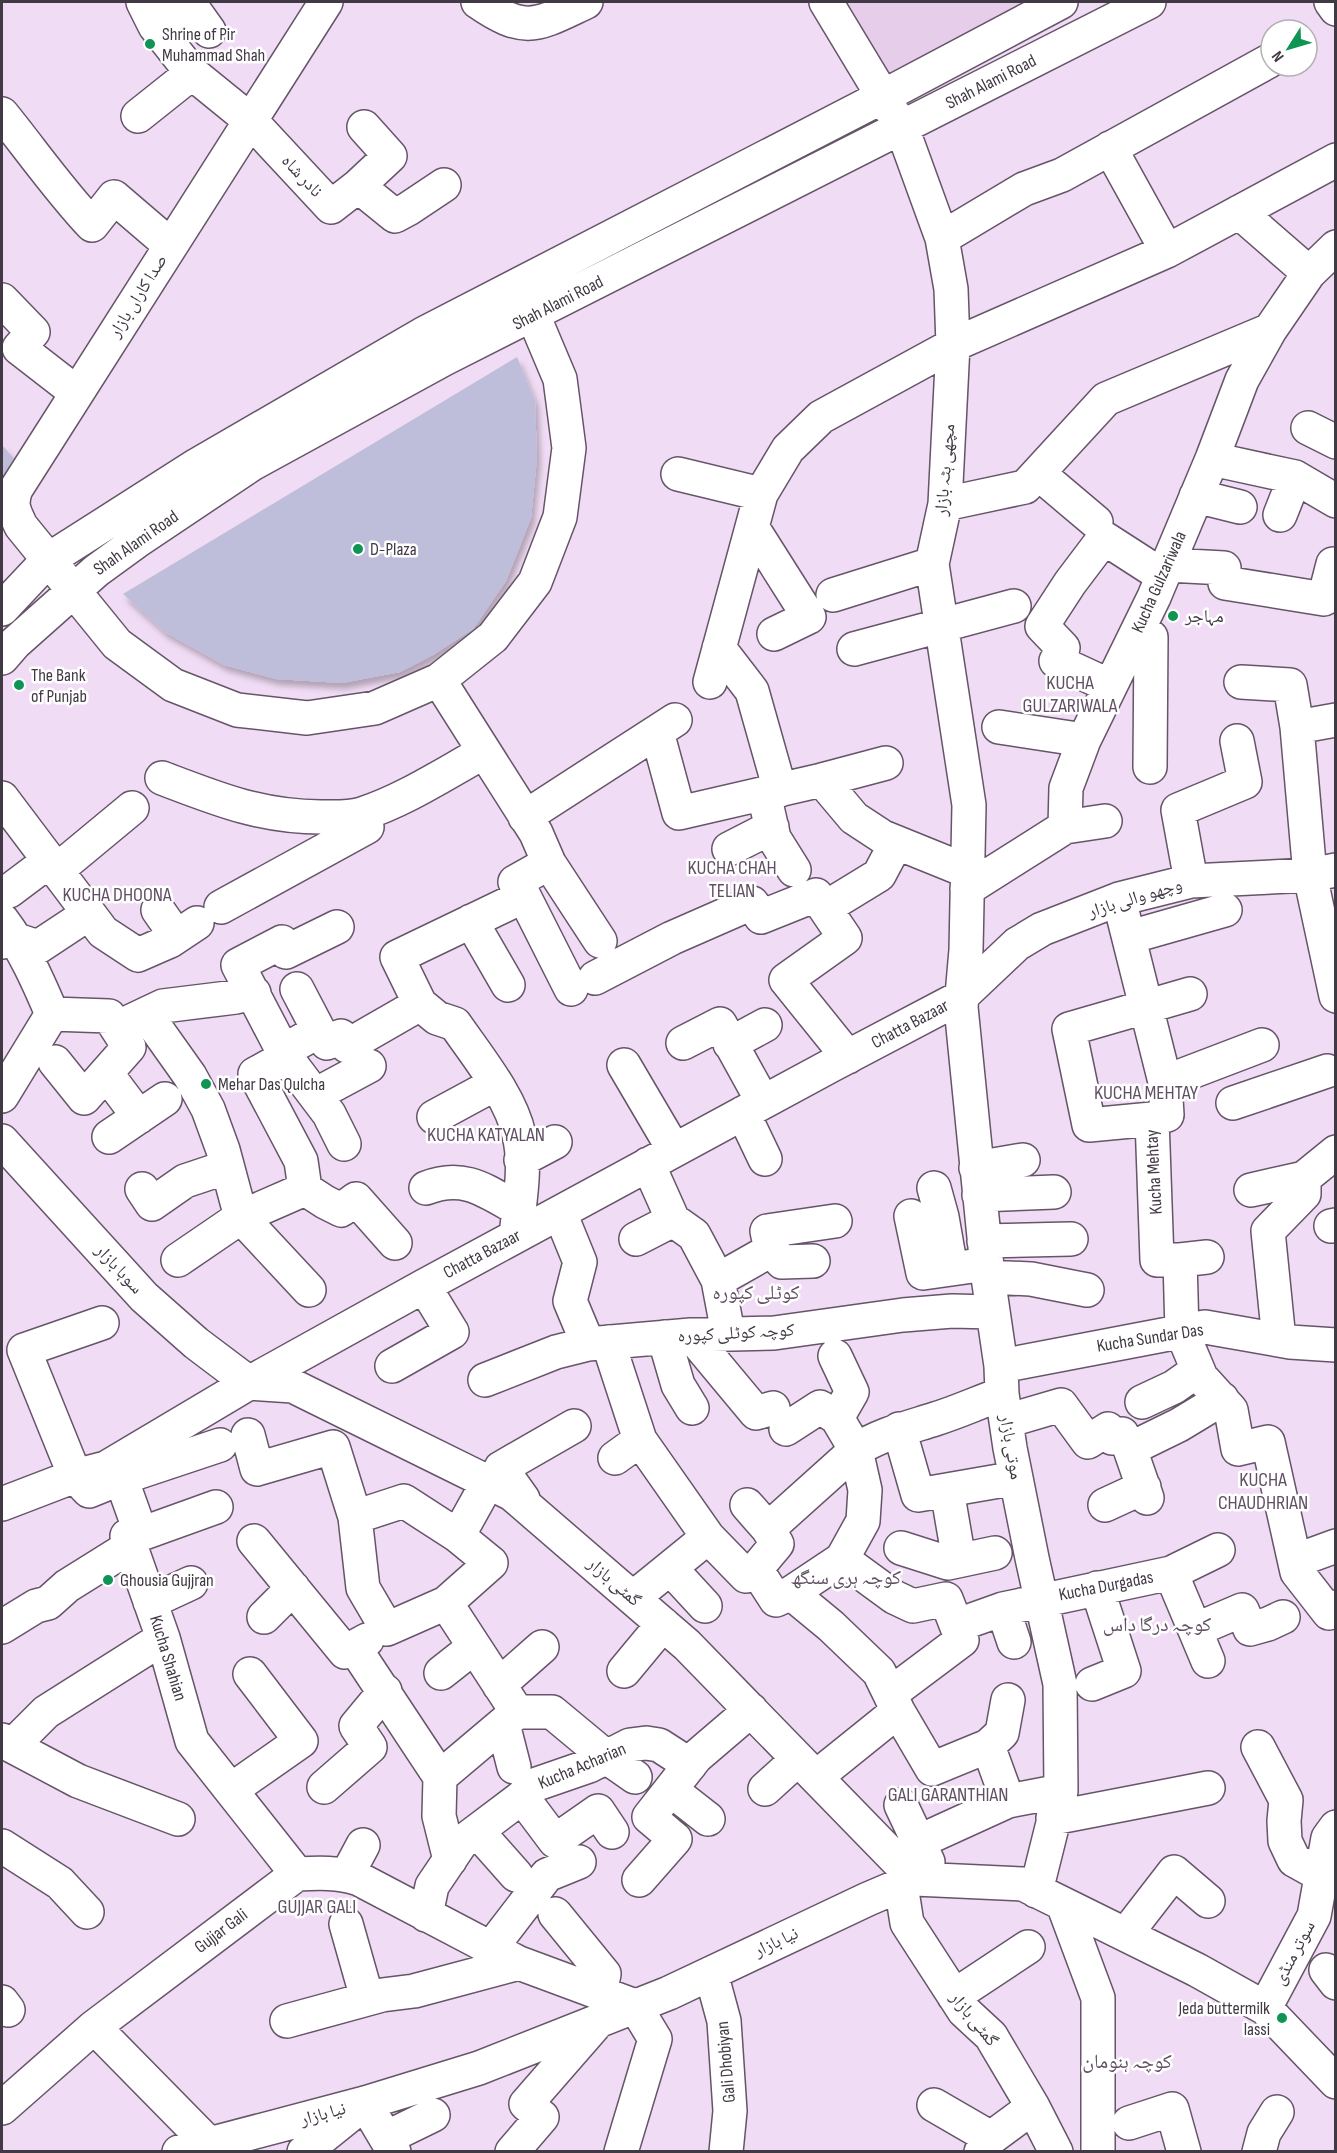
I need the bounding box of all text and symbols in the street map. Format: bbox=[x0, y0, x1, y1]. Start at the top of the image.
north arrow bbox=[1259, 18, 1319, 78]
place label: Shrine of Pir Muhammad Shah bbox=[162, 24, 265, 66]
marker: Shrine of Pir Muhammad Shah bbox=[143, 37, 157, 51]
text: N bbox=[1268, 47, 1288, 65]
street label: Shah Alami Road bbox=[942, 50, 1040, 114]
street label: نادر شاہ bbox=[277, 150, 327, 202]
street label: صدا کاراں بازار bbox=[104, 250, 172, 342]
street label: Shah Alami Road bbox=[509, 271, 607, 335]
street label: مچھی ہٹہ بازار bbox=[930, 423, 959, 518]
street label: Shah Alami Road bbox=[89, 506, 183, 580]
street label: Kucha Gulzariwala bbox=[1127, 528, 1191, 636]
place label: D-Plaza bbox=[370, 539, 417, 560]
marker: D-Plaza bbox=[351, 542, 365, 556]
place label: مہاجر bbox=[1184, 606, 1224, 627]
marker: مہاجر bbox=[1166, 609, 1180, 623]
place label: The Bank of Punjab bbox=[31, 665, 87, 707]
district label: KUCHA GULZARIWALA bbox=[1023, 671, 1118, 718]
marker: The Bank of Punjab bbox=[12, 678, 26, 692]
district label: KUCHA CHAH TELIAN bbox=[687, 856, 777, 903]
street label: وچھو والی بازار bbox=[1084, 874, 1185, 923]
district label: KUCHA DHOONA bbox=[62, 883, 172, 907]
street label: Chatta Bazaar bbox=[868, 995, 952, 1053]
place label: Mehar Das Qulcha bbox=[218, 1074, 325, 1095]
marker: Mehar Das Qulcha bbox=[199, 1077, 213, 1091]
district label: KUCHA MEHTAY bbox=[1094, 1081, 1199, 1105]
district label: KUCHA KATYALAN bbox=[427, 1123, 545, 1147]
street label: Kucha Mehtay bbox=[1141, 1129, 1167, 1215]
street label: Chatta Bazaar bbox=[440, 1225, 524, 1283]
street label: سوہا بازار bbox=[90, 1239, 147, 1298]
district label: کوٹلی کپورہ bbox=[712, 1281, 800, 1305]
street label: کوچہ کوٹلی کپورہ bbox=[677, 1319, 795, 1347]
street label: Kucha Sundar Das bbox=[1095, 1319, 1205, 1357]
street label: موتی بازار bbox=[995, 1412, 1027, 1481]
district label: KUCHA CHAUDHRIAN bbox=[1218, 1468, 1308, 1515]
street label: گمٹی بازار bbox=[582, 1552, 646, 1611]
district label: کوچہ ہری سنگھ bbox=[791, 1566, 901, 1590]
street label: Kucha Durgadas bbox=[1057, 1567, 1155, 1605]
place label: Ghousia Gujjran bbox=[120, 1570, 214, 1591]
marker: Ghousia Gujjran bbox=[101, 1573, 115, 1587]
street label: Kucha Shahian bbox=[145, 1613, 191, 1703]
district label: کوچہ درگا داس bbox=[1103, 1613, 1211, 1637]
street label: Kucha Acharian bbox=[535, 1738, 629, 1794]
district label: GALI GARANTHIAN bbox=[888, 1783, 1008, 1807]
district label: GUJJAR GALI bbox=[278, 1895, 356, 1919]
street label: Gujjar Gali bbox=[190, 1904, 252, 1958]
street label: سوتر منڈی bbox=[1268, 1917, 1320, 1989]
street label: نیا بازار bbox=[750, 1923, 802, 1962]
street label: گمٹی بازار bbox=[945, 1987, 1003, 2051]
place label: Jeda buttermilk lassi bbox=[1177, 1998, 1270, 2040]
marker: Jeda buttermilk lassi bbox=[1275, 2011, 1289, 2025]
street label: Gali Dhobiyan bbox=[712, 2020, 740, 2104]
district label: کوچہ ہنومان bbox=[1082, 2050, 1172, 2074]
street label: نیا بازار bbox=[297, 2098, 348, 2130]

